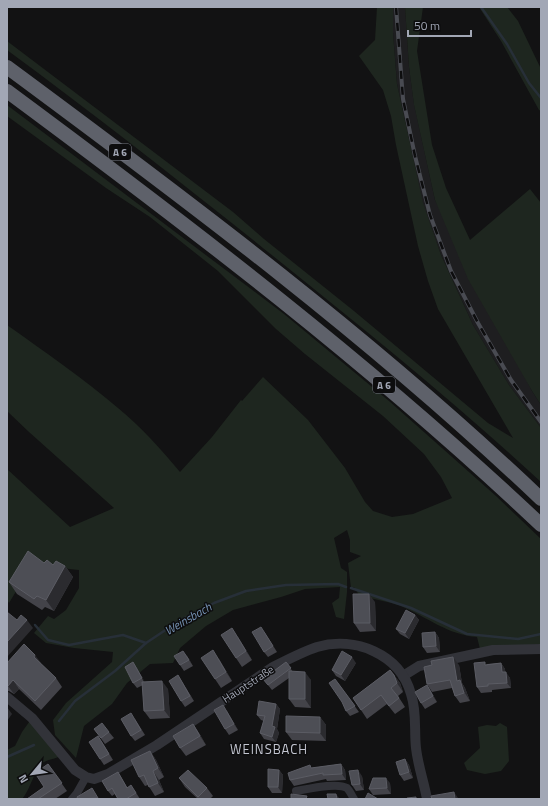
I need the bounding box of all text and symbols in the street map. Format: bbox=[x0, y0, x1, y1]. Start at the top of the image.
scale bar bbox=[408, 12, 471, 38]
text: 50 m bbox=[414, 16, 440, 35]
road number: A 6 bbox=[109, 144, 131, 160]
road number: A 6 bbox=[373, 377, 395, 393]
water label: Weinsbach bbox=[161, 597, 216, 640]
street label: Hauptstraße bbox=[219, 661, 277, 707]
district label: WEINSBACH bbox=[230, 739, 308, 759]
north arrow bbox=[12, 754, 52, 794]
text: N bbox=[14, 772, 32, 786]

